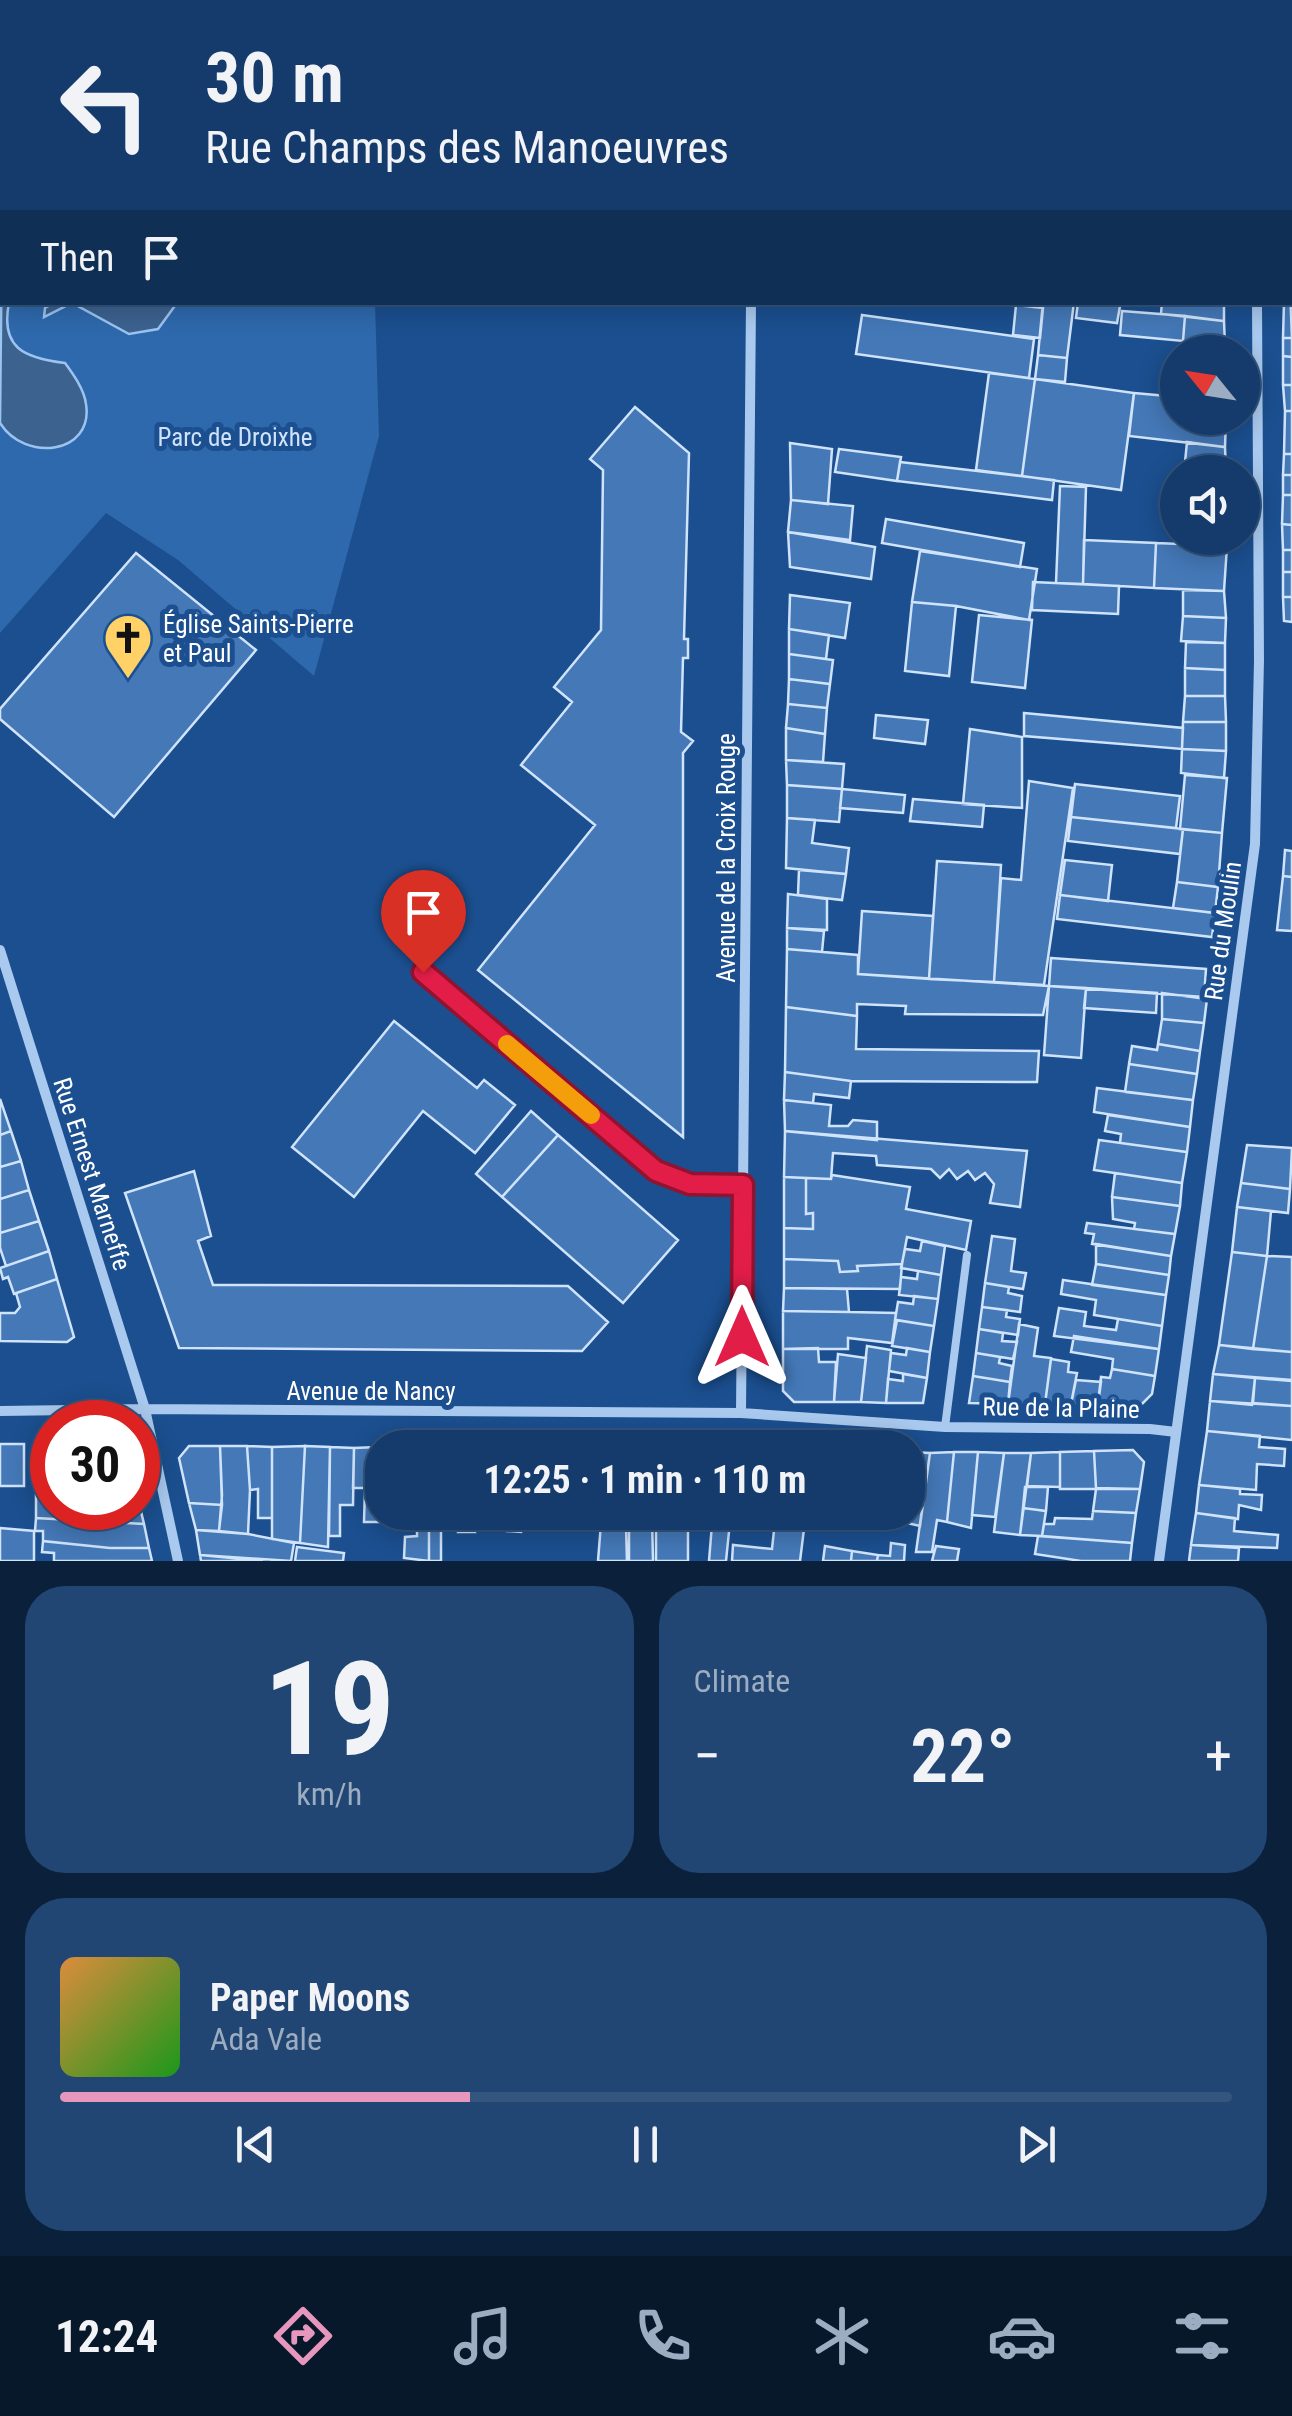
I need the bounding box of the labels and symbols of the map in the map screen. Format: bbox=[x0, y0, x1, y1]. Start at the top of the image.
north arrow bbox=[1160, 335, 1260, 435]
park label: Parc de Droixhe bbox=[158, 423, 312, 452]
place label: Église Saints-Pierre et Paul bbox=[163, 609, 354, 668]
church icon: Église Saints-Pierre et Paul bbox=[102, 612, 154, 680]
street label: Avenue de la Croix Rouge bbox=[712, 733, 741, 983]
street label: Rue du Moulin bbox=[1199, 860, 1247, 1002]
pin bbox=[381, 870, 466, 973]
street label: Rue Ernest Marneffe bbox=[47, 1074, 137, 1274]
position arrow bbox=[690, 1285, 794, 1389]
street label: Avenue de Nancy bbox=[286, 1377, 456, 1406]
street label: Rue de la Plaine bbox=[982, 1392, 1140, 1424]
speed limit sign: 30 bbox=[30, 1400, 160, 1530]

